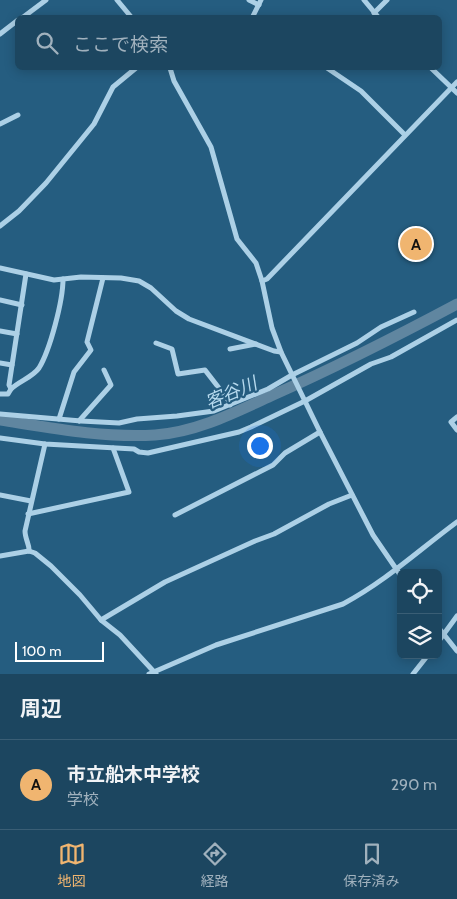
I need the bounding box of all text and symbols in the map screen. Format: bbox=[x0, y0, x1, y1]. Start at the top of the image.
search box bbox=[15, 15, 442, 70]
icon: search bbox=[33, 29, 61, 57]
text: ここで検索 bbox=[73, 33, 168, 56]
pin: A bbox=[400, 225, 432, 263]
water label: 客谷川 bbox=[202, 372, 262, 414]
your location bbox=[247, 433, 273, 459]
map controls bbox=[397, 569, 442, 659]
button: locate bbox=[397, 569, 442, 614]
button: layers bbox=[397, 614, 442, 659]
scale bar bbox=[15, 639, 104, 662]
text: 100 m bbox=[22, 642, 62, 660]
text: 周辺 bbox=[20, 696, 62, 721]
text: 市立船木中学校 bbox=[67, 763, 200, 786]
text: A bbox=[31, 775, 41, 794]
text: 290 m bbox=[391, 775, 437, 794]
text: 学校 bbox=[67, 790, 99, 809]
tab: 地図 bbox=[58, 840, 86, 890]
tab: 経路 bbox=[201, 840, 229, 890]
tab: 保存済み bbox=[344, 840, 400, 890]

